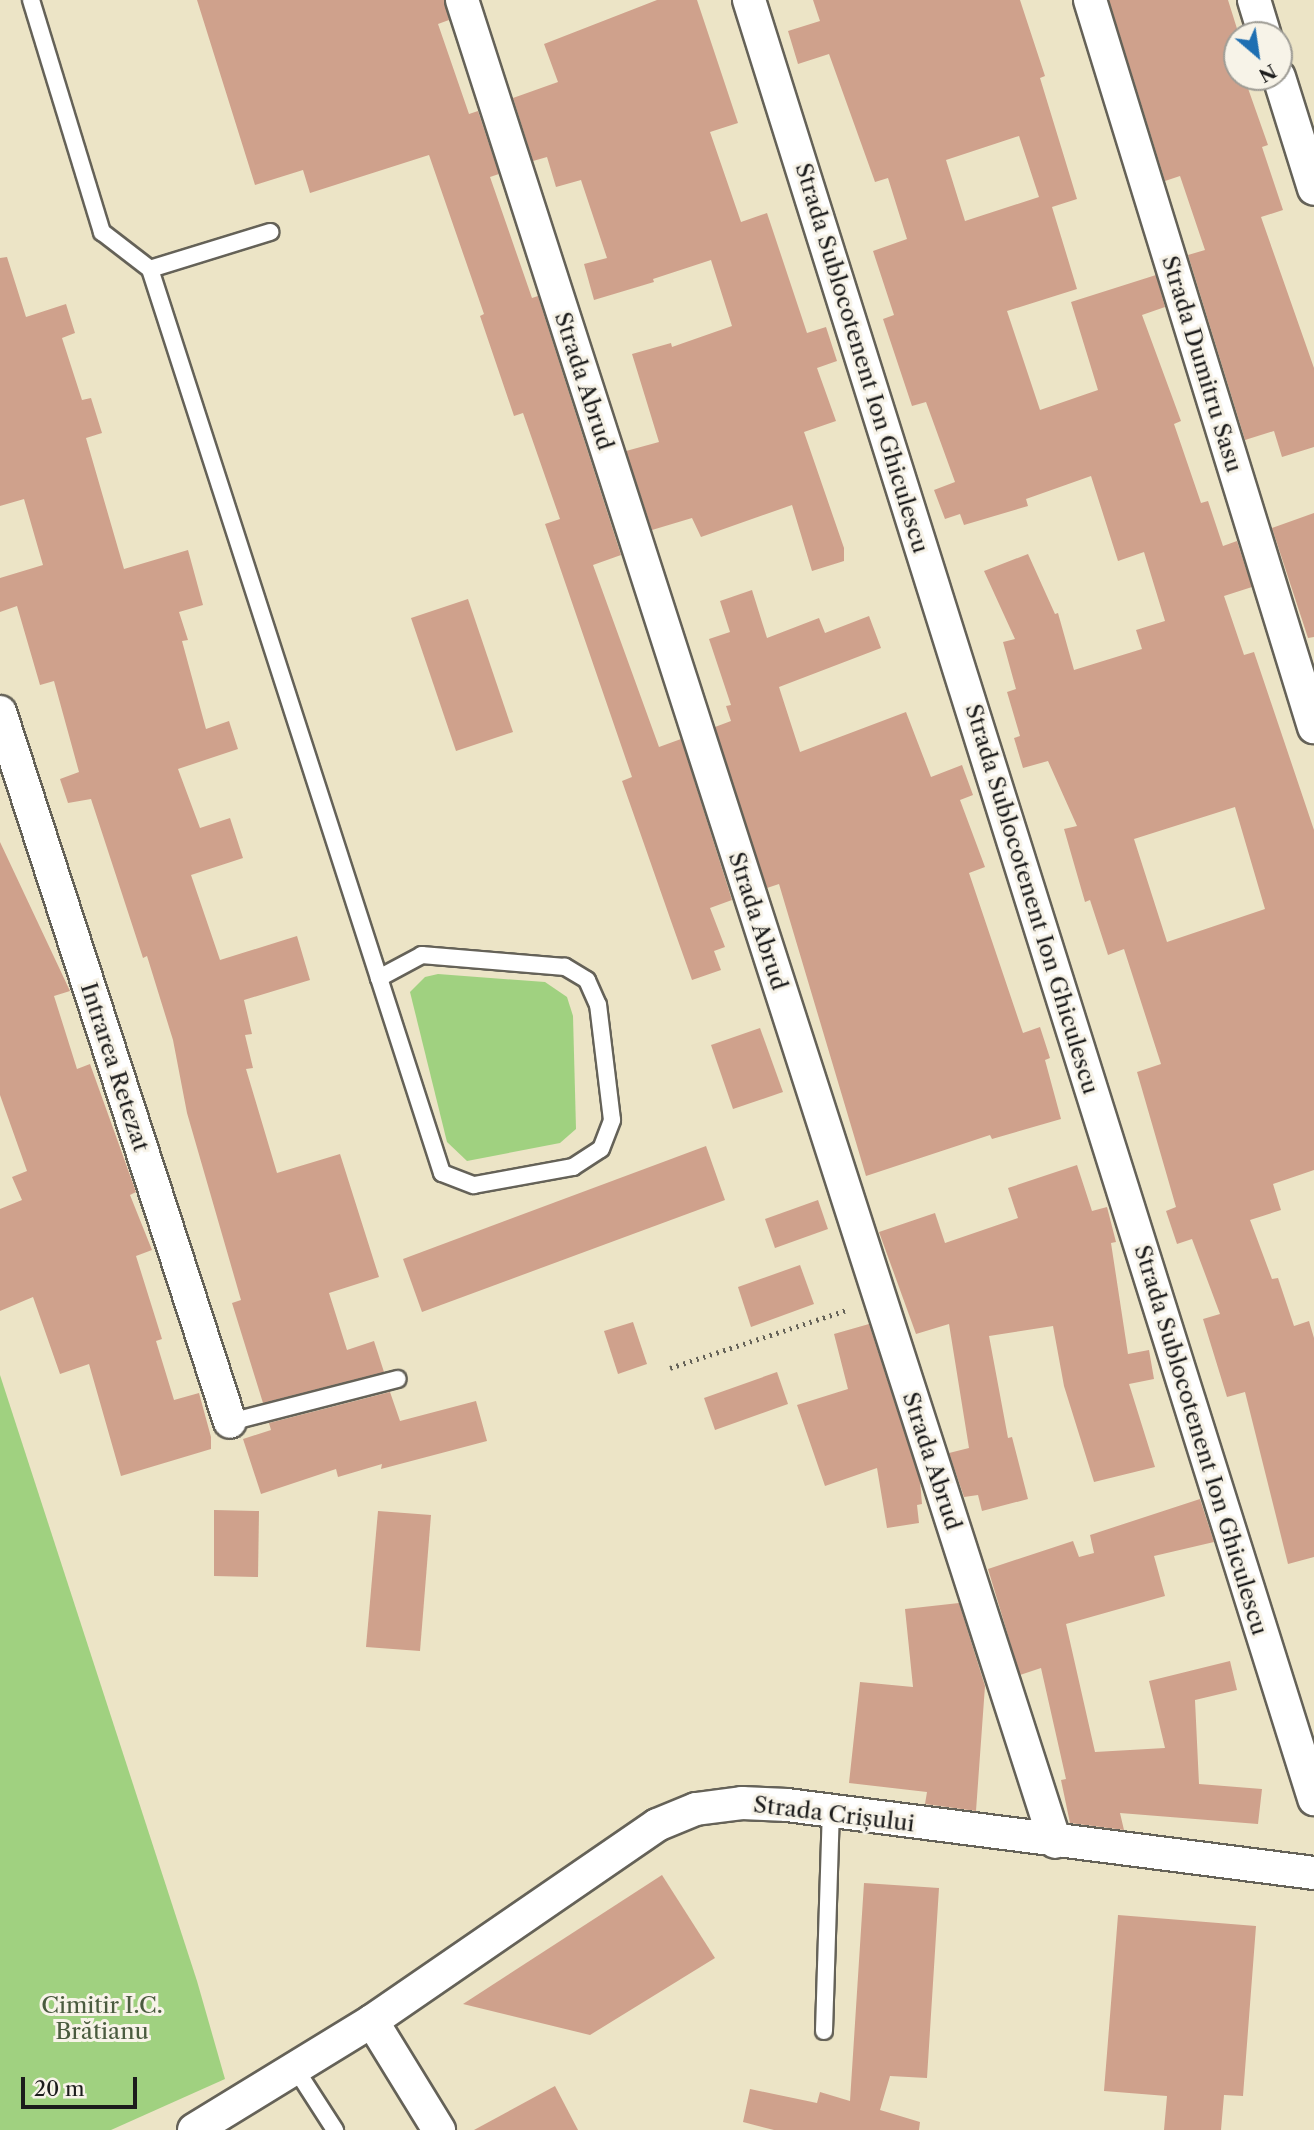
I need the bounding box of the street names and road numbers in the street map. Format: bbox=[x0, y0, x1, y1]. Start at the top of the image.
street label: Strada Sublocotenent Ion Ghiculescu bbox=[789, 160, 935, 556]
street label: Strada Dumitru Sasu bbox=[1156, 252, 1248, 476]
street label: Strada Abrud bbox=[549, 308, 619, 454]
street label: Strada Sublocotenent Ion Ghiculescu bbox=[959, 701, 1105, 1097]
street label: Strada Abrud bbox=[723, 848, 793, 994]
street label: Intrarea Retezat bbox=[75, 979, 155, 1155]
street label: Strada Sublocotenent Ion Ghiculescu bbox=[1128, 1242, 1274, 1638]
street label: Strada Abrud bbox=[897, 1388, 967, 1534]
street label: Strada Crișului bbox=[752, 1790, 916, 1838]

